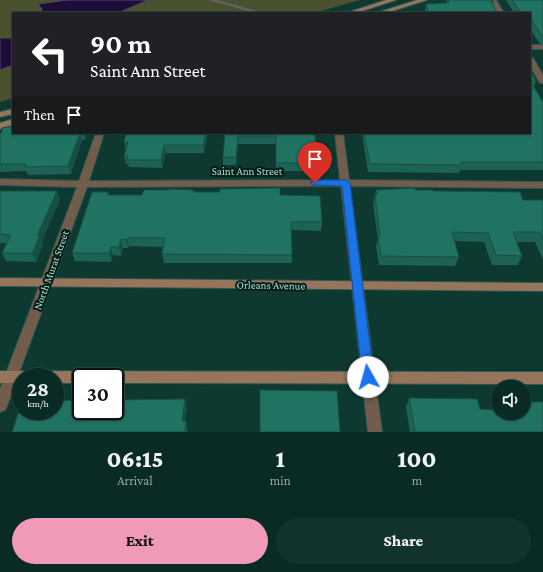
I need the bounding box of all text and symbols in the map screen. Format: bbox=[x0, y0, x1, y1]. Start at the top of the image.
icon: left bbox=[24, 28, 76, 80]
text: 90 m bbox=[90, 28, 151, 59]
text: Saint Ann Street bbox=[90, 61, 206, 81]
icon: arrive bbox=[63, 104, 85, 126]
text: Then bbox=[24, 107, 55, 123]
pin bbox=[298, 142, 332, 183]
icon: arrive bbox=[304, 148, 326, 170]
street label: Saint Ann Street bbox=[212, 165, 283, 177]
street label: North Murat Street bbox=[31, 228, 71, 311]
street label: Orleans Avenue bbox=[237, 278, 306, 292]
position arrow bbox=[347, 356, 389, 398]
speed limit sign: 30 bbox=[72, 368, 124, 420]
text: 28 bbox=[27, 378, 49, 400]
map controls bbox=[491, 380, 531, 420]
button: sound bbox=[491, 380, 531, 420]
text: km/h bbox=[27, 398, 49, 409]
text: 06:15 bbox=[106, 445, 163, 472]
text: 1 bbox=[276, 445, 285, 472]
text: 100 bbox=[397, 445, 437, 472]
text: Arrival bbox=[117, 473, 153, 488]
text: min bbox=[270, 473, 291, 488]
text: m bbox=[412, 473, 422, 488]
button: Exit bbox=[12, 518, 268, 564]
button: Share bbox=[276, 518, 531, 564]

